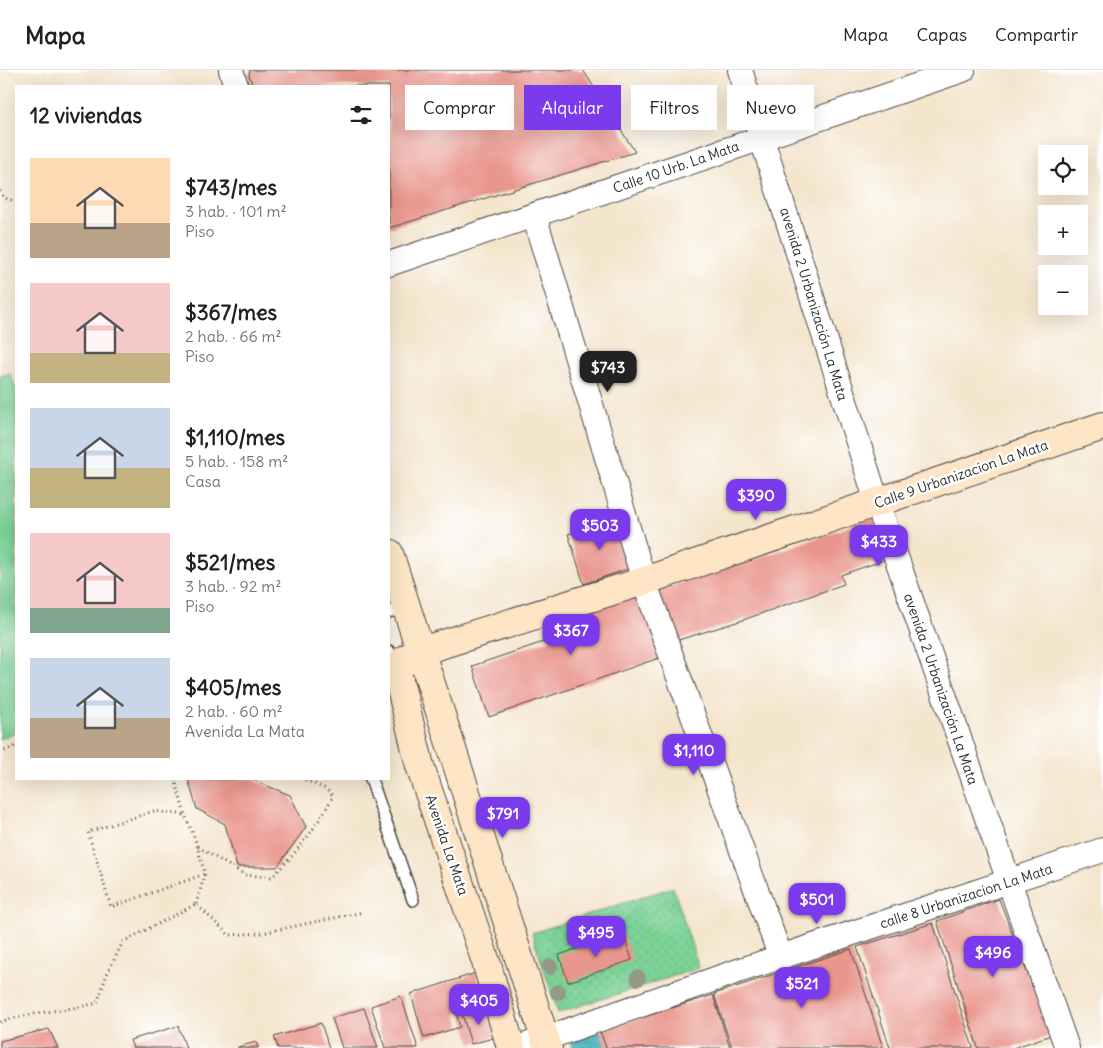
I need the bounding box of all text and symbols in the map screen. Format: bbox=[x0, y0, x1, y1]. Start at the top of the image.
text: Mapa bbox=[25, 20, 85, 50]
text: Mapa bbox=[843, 23, 888, 46]
text: Capas bbox=[916, 23, 967, 46]
text: Compartir bbox=[995, 23, 1078, 46]
chip: Comprar bbox=[405, 85, 514, 130]
chip: Alquilar bbox=[524, 85, 621, 130]
chip: Filtros bbox=[631, 85, 717, 130]
chip: Nuevo bbox=[727, 85, 814, 130]
icon: filters bbox=[347, 101, 375, 129]
text: 12 viviendas bbox=[30, 102, 142, 129]
street label: Calle 10 Urb. La Mata bbox=[611, 137, 741, 197]
map controls bbox=[1038, 145, 1088, 315]
button: locate bbox=[1038, 145, 1088, 195]
text: $743/mes bbox=[185, 174, 277, 201]
icon: home bbox=[70, 178, 130, 238]
text: 3 hab. · 101 m² bbox=[185, 201, 287, 221]
street label: avenida 2 Urbanización La Mata bbox=[776, 205, 852, 403]
button: + bbox=[1038, 205, 1088, 255]
text: Piso bbox=[185, 221, 214, 241]
button: − bbox=[1038, 265, 1088, 315]
text: $367/mes bbox=[185, 299, 277, 326]
icon: home bbox=[70, 303, 130, 363]
text: 2 hab. · 66 m² bbox=[185, 326, 282, 346]
text: Piso bbox=[185, 346, 214, 366]
pin: $743 bbox=[578, 350, 638, 393]
text: $743 bbox=[591, 357, 625, 377]
text: $1,110/mes bbox=[185, 424, 285, 451]
icon: home bbox=[70, 428, 130, 488]
street label: Calle 9 Urbanizacion La Mata bbox=[872, 436, 1050, 512]
text: 5 hab. · 158 m² bbox=[185, 451, 288, 471]
text: Casa bbox=[185, 471, 221, 491]
pin: $390 bbox=[726, 478, 786, 521]
text: $390 bbox=[737, 485, 775, 505]
pin: $503 bbox=[570, 508, 630, 551]
text: $503 bbox=[581, 515, 619, 535]
pin: $433 bbox=[849, 524, 909, 567]
text: $433 bbox=[861, 531, 897, 551]
text: $521/mes bbox=[185, 549, 275, 576]
icon: home bbox=[70, 553, 130, 613]
text: 3 hab. · 92 m² bbox=[185, 576, 281, 596]
street label: avenida 2 Urbanización La Mata bbox=[900, 591, 982, 787]
text: Piso bbox=[185, 596, 214, 616]
pin: $367 bbox=[541, 614, 601, 656]
text: $367 bbox=[553, 620, 589, 640]
text: $405/mes bbox=[185, 674, 281, 701]
icon: home bbox=[70, 678, 130, 738]
text: 2 hab. · 60 m² bbox=[185, 701, 283, 721]
text: Avenida La Mata bbox=[185, 721, 305, 741]
pin: $1,110 bbox=[653, 734, 735, 776]
text: $1,110 bbox=[674, 740, 714, 760]
street label: Avenida La Mata bbox=[421, 792, 473, 898]
pin: $791 bbox=[473, 796, 533, 839]
text: $791 bbox=[487, 803, 519, 823]
street label: calle 8 Urbanizacion La Mata bbox=[877, 860, 1055, 932]
pin: $501 bbox=[787, 882, 847, 925]
text: $501 bbox=[800, 889, 834, 909]
pin: $495 bbox=[566, 916, 626, 958]
text: $495 bbox=[578, 922, 614, 942]
pin: $496 bbox=[963, 936, 1023, 978]
text: $496 bbox=[975, 942, 1011, 962]
pin: $521 bbox=[772, 966, 832, 1009]
text: $521 bbox=[785, 973, 819, 993]
pin: $405 bbox=[449, 984, 509, 1026]
text: $405 bbox=[460, 990, 498, 1010]

